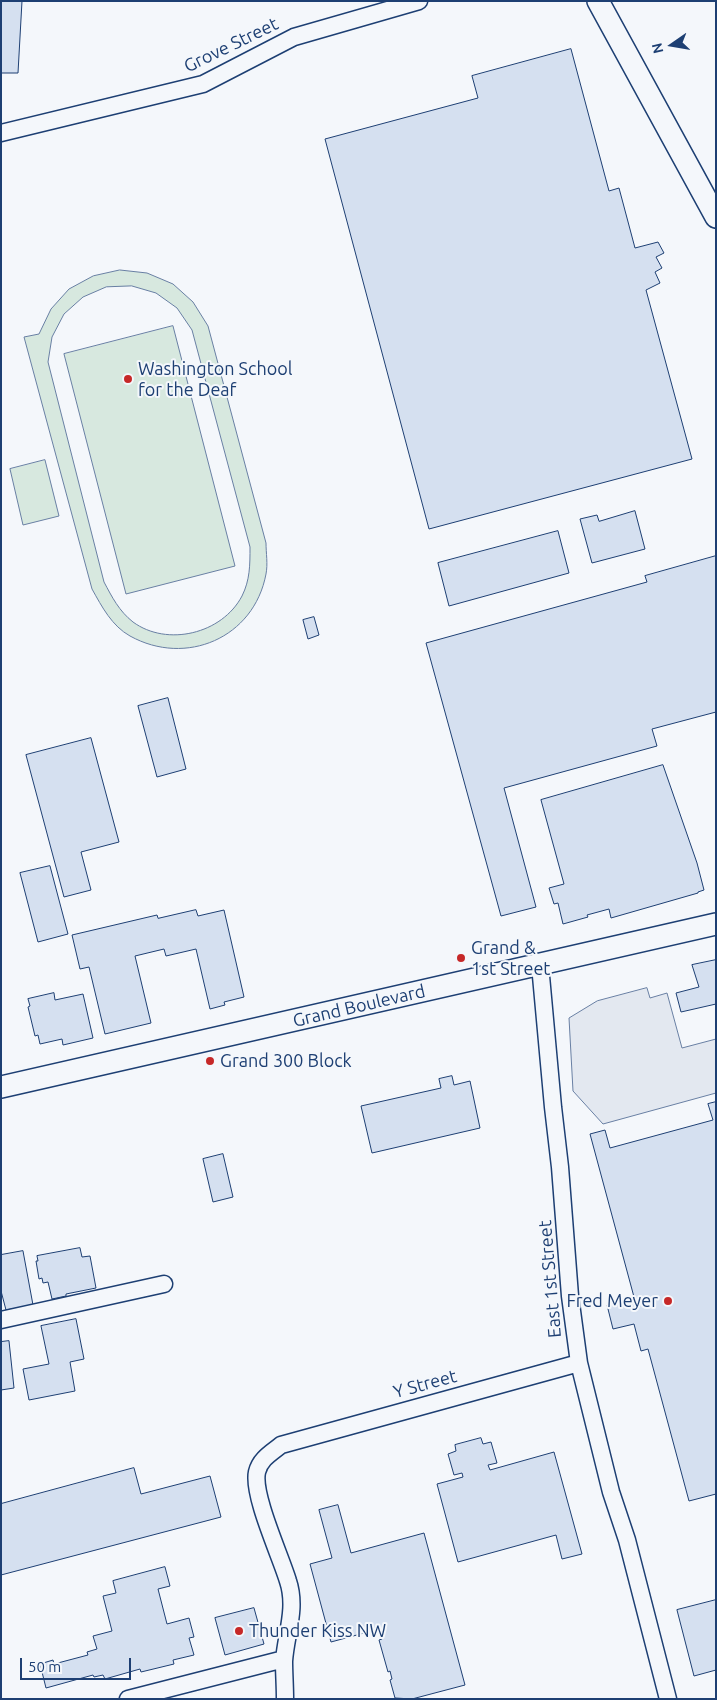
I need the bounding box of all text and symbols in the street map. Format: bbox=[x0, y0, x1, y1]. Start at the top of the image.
street label: Grove Street bbox=[180, 13, 282, 77]
north arrow bbox=[647, 20, 697, 70]
text: N bbox=[648, 41, 666, 55]
place label: Washington School for the Deaf bbox=[138, 358, 292, 400]
marker: Washington School for the Deaf bbox=[122, 373, 134, 385]
place label: Grand & 1st Street bbox=[471, 937, 550, 980]
marker: Grand & 1st Street bbox=[455, 952, 467, 964]
street label: Grand Boulevard bbox=[291, 980, 427, 1032]
place label: Grand 300 Block bbox=[220, 1050, 352, 1072]
marker: Grand 300 Block bbox=[204, 1055, 216, 1067]
street label: East 1st Street bbox=[534, 1219, 566, 1339]
place label: Fred Meyer bbox=[566, 1290, 658, 1312]
marker: Fred Meyer bbox=[662, 1295, 674, 1307]
street label: Y Street bbox=[391, 1365, 459, 1403]
place label: Thunder Kiss NW bbox=[249, 1620, 386, 1642]
marker: Thunder Kiss NW bbox=[233, 1625, 245, 1637]
scale bar bbox=[22, 1648, 134, 1680]
text: 50 m bbox=[28, 1658, 61, 1675]

